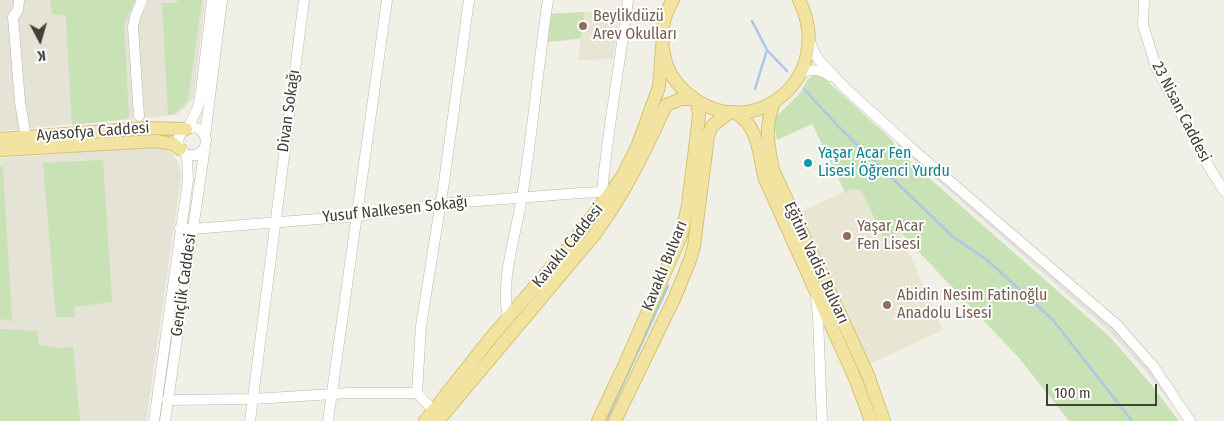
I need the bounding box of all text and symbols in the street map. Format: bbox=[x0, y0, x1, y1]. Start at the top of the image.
place label: Beylikdüzü Arev Okulları bbox=[593, 7, 677, 45]
north arrow bbox=[15, 15, 65, 65]
marker: Beylikdüzü Arev Okulları bbox=[577, 20, 589, 32]
text: K bbox=[37, 47, 47, 64]
street label: 23 Nisan Caddesi bbox=[1147, 59, 1215, 165]
street label: Divan Sokağı bbox=[274, 69, 304, 153]
street label: Ayasofya Caddesi bbox=[36, 118, 150, 146]
place label: Yaşar Acar Fen Lisesi Öğrenci Yurdu bbox=[818, 144, 950, 182]
marker: Yaşar Acar Fen Lisesi Öğrenci Yurdu bbox=[802, 157, 814, 169]
street label: Yusuf Nalkesen Sokağı bbox=[321, 193, 469, 227]
street label: Eğitim Vadisi Bulvarı bbox=[779, 199, 853, 327]
street label: Kavaklı Caddesi bbox=[528, 200, 608, 292]
place label: Yaşar Acar Fen Lisesi bbox=[857, 217, 924, 255]
street label: Kavaklı Bulvarı bbox=[638, 218, 692, 314]
marker: Yaşar Acar Fen Lisesi bbox=[841, 230, 853, 242]
street label: Gençlik Caddesi bbox=[167, 232, 201, 338]
place label: Abidin Nesim Fatinoğlu Anadolu Lisesi bbox=[897, 286, 1047, 324]
marker: Abidin Nesim Fatinoğlu Anadolu Lisesi bbox=[881, 299, 893, 311]
scale bar bbox=[1049, 374, 1160, 406]
text: 100 m bbox=[1054, 384, 1091, 402]

